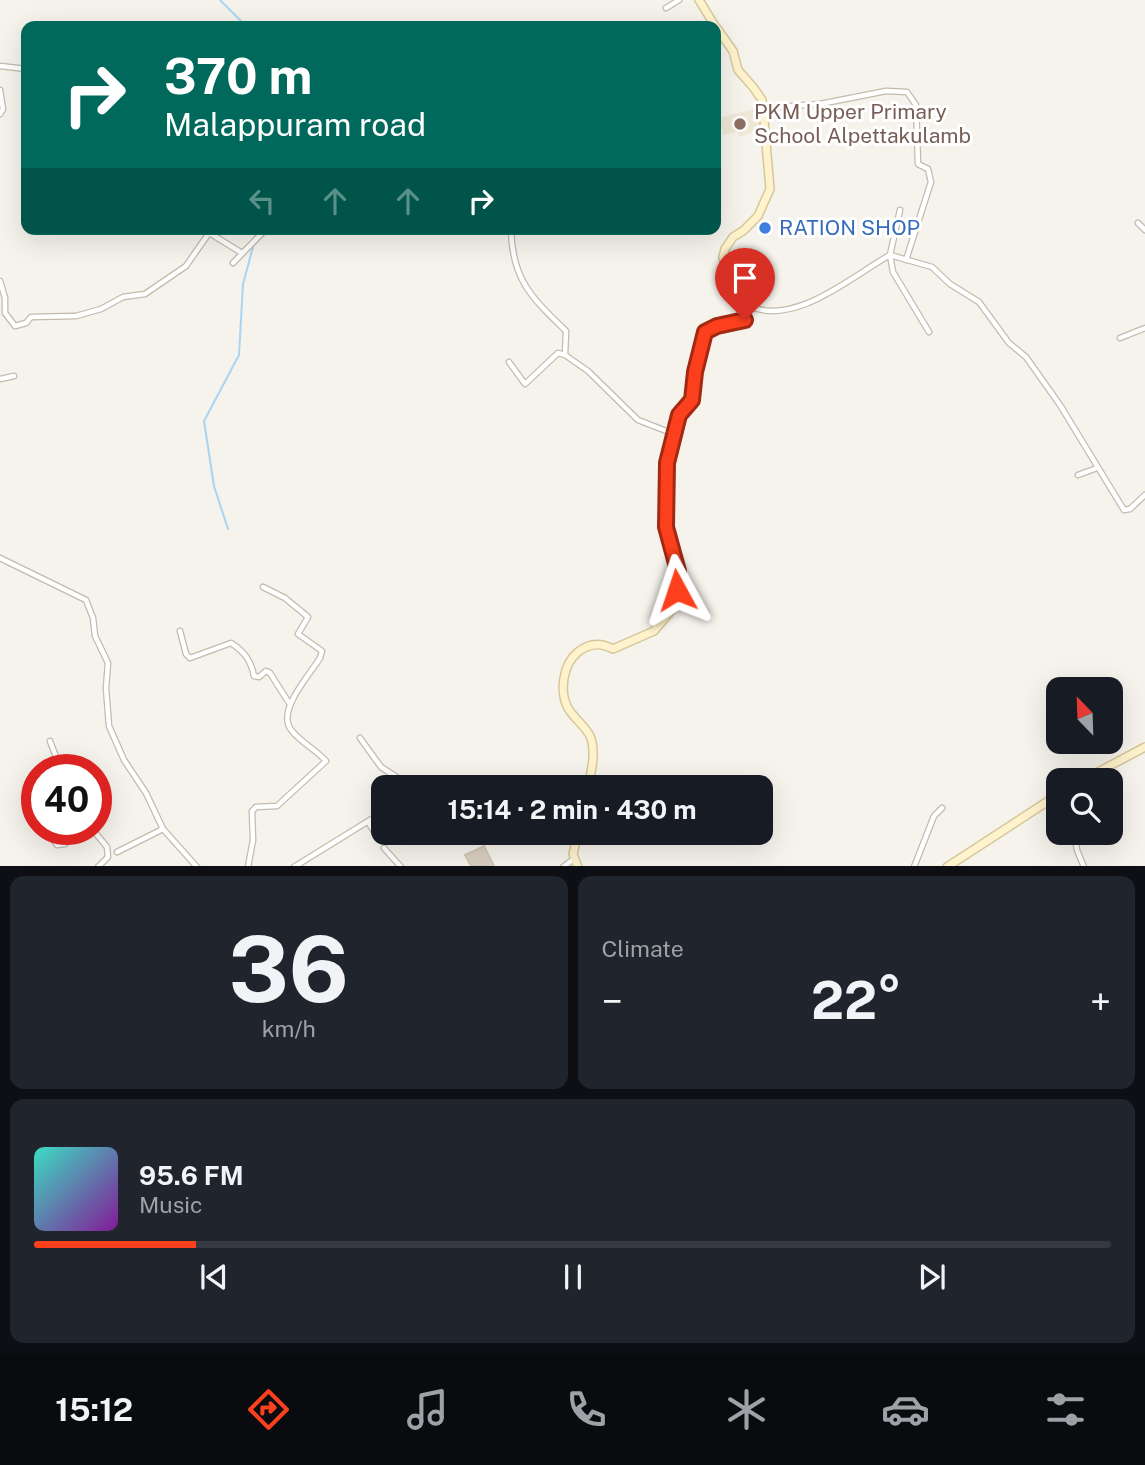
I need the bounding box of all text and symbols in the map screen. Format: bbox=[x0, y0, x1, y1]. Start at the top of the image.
text: 370 m bbox=[164, 47, 313, 105]
icon: right bbox=[49, 49, 140, 140]
place label: PKM Upper Primary School Alpettakulamb bbox=[754, 99, 971, 148]
text: Malappuram road bbox=[164, 106, 426, 143]
marker: PKM Upper Primary School Alpettakulamb bbox=[732, 116, 748, 132]
icon: left bbox=[243, 182, 281, 220]
icon: ahead bbox=[316, 182, 354, 220]
icon: ahead bbox=[389, 182, 427, 220]
icon: right bbox=[462, 182, 500, 220]
place label: RATION SHOP bbox=[779, 215, 920, 240]
marker: RATION SHOP bbox=[757, 220, 773, 236]
pin bbox=[715, 248, 775, 320]
icon: arrive bbox=[726, 259, 764, 297]
position arrow bbox=[640, 553, 714, 627]
north arrow bbox=[1046, 677, 1124, 754]
map controls bbox=[1046, 677, 1123, 845]
speed limit sign: 40 bbox=[21, 754, 112, 845]
button: search bbox=[1046, 768, 1123, 845]
text: 15:14 · 2 min · 430 m bbox=[448, 794, 696, 825]
text: 36 bbox=[229, 916, 349, 1022]
text: Climate bbox=[602, 935, 684, 962]
text: 22° bbox=[811, 970, 902, 1031]
text: − bbox=[602, 979, 623, 1024]
text: + bbox=[1090, 979, 1111, 1024]
text: km/h bbox=[262, 1015, 316, 1042]
text: 95.6 FM bbox=[139, 1160, 244, 1191]
text: Music bbox=[139, 1191, 203, 1218]
icon: previous bbox=[195, 1258, 233, 1296]
icon: pause bbox=[554, 1258, 592, 1296]
icon: next bbox=[913, 1258, 951, 1296]
icon: directions bbox=[244, 1385, 293, 1434]
icon: music bbox=[403, 1385, 452, 1434]
icon: phone bbox=[562, 1385, 611, 1434]
icon: climate bbox=[722, 1385, 771, 1434]
icon: car bbox=[881, 1385, 930, 1434]
icon: filters bbox=[1041, 1385, 1090, 1434]
text: 15:12 bbox=[55, 1391, 133, 1428]

